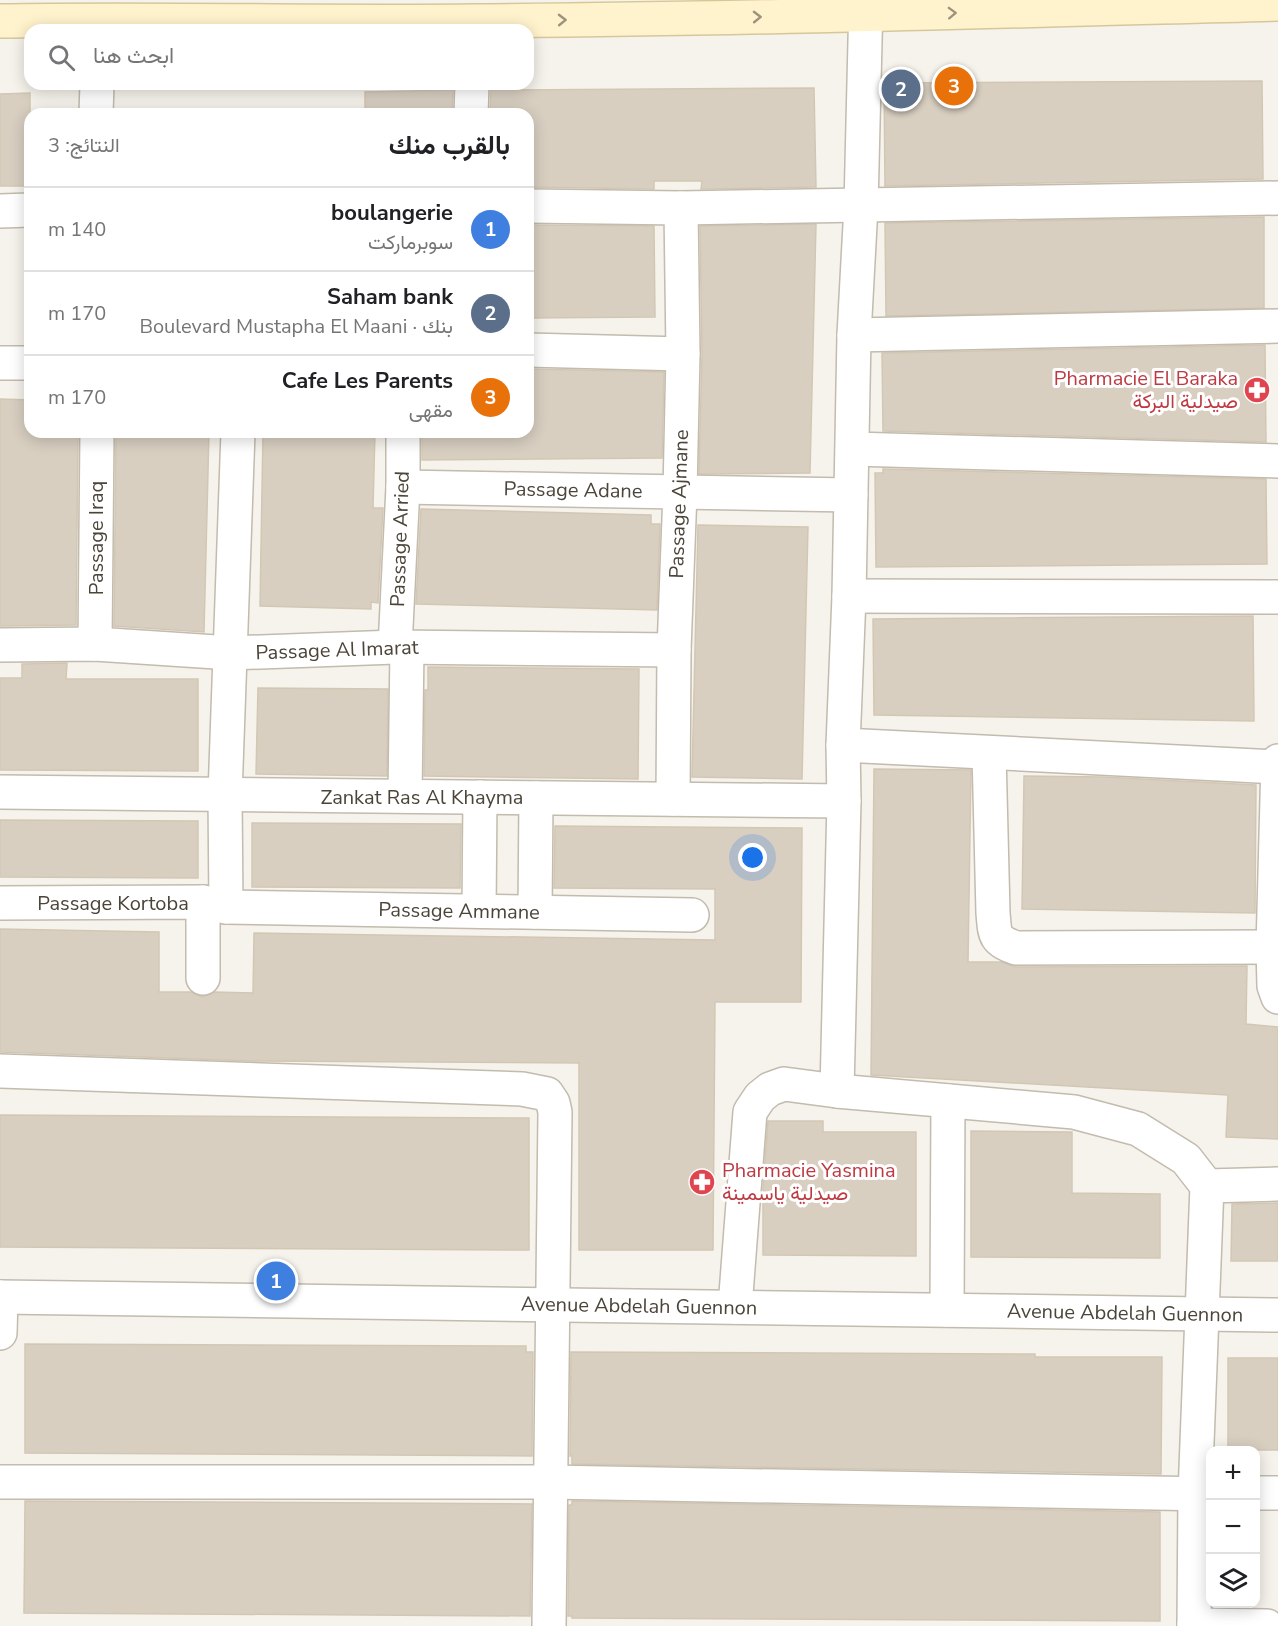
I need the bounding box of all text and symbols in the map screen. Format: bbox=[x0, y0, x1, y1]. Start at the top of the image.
one-way arrow bbox=[948, 6, 957, 19]
one-way arrow bbox=[753, 11, 762, 23]
one-way arrow bbox=[558, 14, 567, 26]
search box bbox=[24, 24, 534, 90]
icon: search bbox=[45, 41, 78, 74]
text: ابحث هنا bbox=[93, 41, 174, 71]
pin: 3 bbox=[934, 64, 974, 109]
pin: 2 bbox=[882, 66, 920, 112]
text: بالقرب منك bbox=[389, 128, 510, 163]
text: النتائج: 3 bbox=[48, 132, 120, 159]
text: boulangerie bbox=[331, 198, 453, 228]
text: 140 m bbox=[48, 216, 106, 243]
text: 1 bbox=[485, 216, 497, 243]
text: سوبرماركت bbox=[368, 229, 453, 256]
text: Saham bank bbox=[327, 282, 453, 312]
text: 170 m bbox=[48, 300, 106, 327]
text: 2 bbox=[485, 300, 497, 327]
text: بنك · Boulevard Mustapha El Maani bbox=[139, 313, 453, 340]
place label: Pharmacie El Baraka صيدلية البركة bbox=[1054, 365, 1238, 415]
text: Cafe Les Parents bbox=[282, 366, 453, 396]
pharmacy icon: Pharmacie El Baraka صيدلية البركة bbox=[1242, 375, 1272, 405]
text: 170 m bbox=[48, 384, 106, 411]
text: 3 bbox=[485, 384, 497, 411]
text: مقهى bbox=[409, 397, 453, 424]
street label: Passage Ajmane bbox=[663, 429, 695, 579]
street label: Passage Arried bbox=[384, 471, 416, 607]
street label: Passage Adane bbox=[503, 475, 643, 505]
street label: Passage Iraq bbox=[83, 481, 110, 595]
street label: Passage Al Imarat bbox=[255, 634, 420, 666]
street label: Zankat Ras Al Khayma bbox=[321, 784, 523, 811]
your location bbox=[738, 843, 767, 872]
street label: Passage Kortoba bbox=[37, 890, 189, 917]
street label: Passage Ammane bbox=[378, 896, 540, 926]
place label: Pharmacie Yasmina صيدلية ياسمينة bbox=[722, 1157, 896, 1207]
pharmacy icon: Pharmacie Yasmina صيدلية ياسمينة bbox=[687, 1167, 717, 1197]
pin: 1 bbox=[256, 1258, 296, 1304]
street label: Avenue Abdelah Guennon bbox=[521, 1290, 757, 1322]
street label: Avenue Abdelah Guennon bbox=[1007, 1297, 1243, 1329]
map controls bbox=[1206, 1446, 1260, 1608]
button: + bbox=[1206, 1446, 1260, 1500]
button: − bbox=[1206, 1500, 1260, 1554]
button: layers bbox=[1206, 1554, 1260, 1608]

